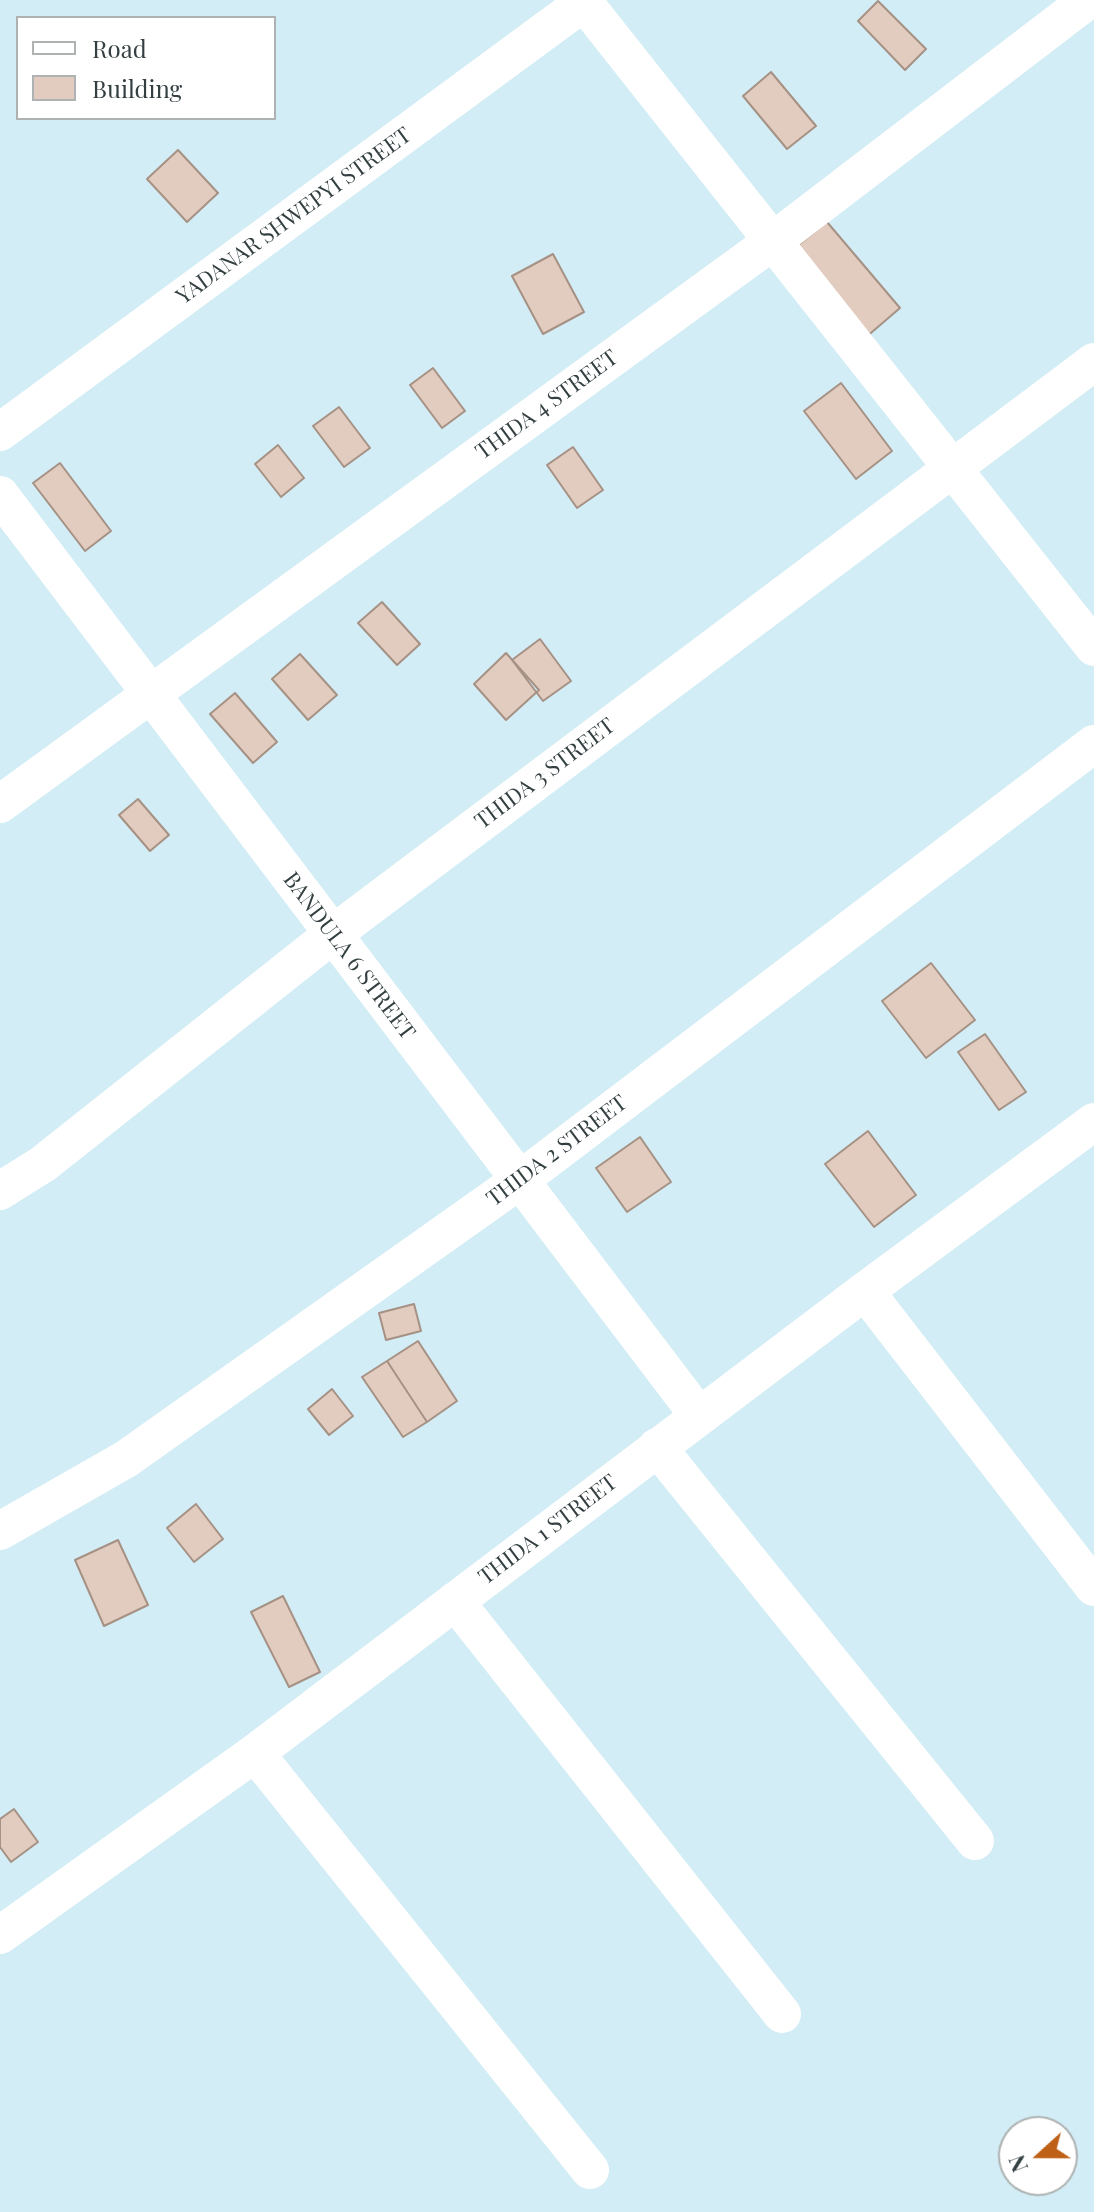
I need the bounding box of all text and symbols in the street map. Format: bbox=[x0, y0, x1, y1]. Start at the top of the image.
legend bbox=[16, 16, 276, 120]
text: Road bbox=[92, 32, 147, 64]
text: Building bbox=[92, 72, 182, 104]
street label: YADANAR SHWEPYI STREET bbox=[171, 122, 417, 310]
street label: THIDA 4 STREET bbox=[471, 345, 623, 465]
street label: THIDA 3 STREET bbox=[470, 713, 620, 835]
street label: BANDULA 6 STREET bbox=[277, 867, 421, 1045]
street label: THIDA 2 STREET bbox=[482, 1090, 632, 1212]
street label: THIDA 1 STREET bbox=[474, 1469, 622, 1591]
north arrow bbox=[998, 2116, 1078, 2196]
text: N bbox=[1001, 2151, 1034, 2177]

